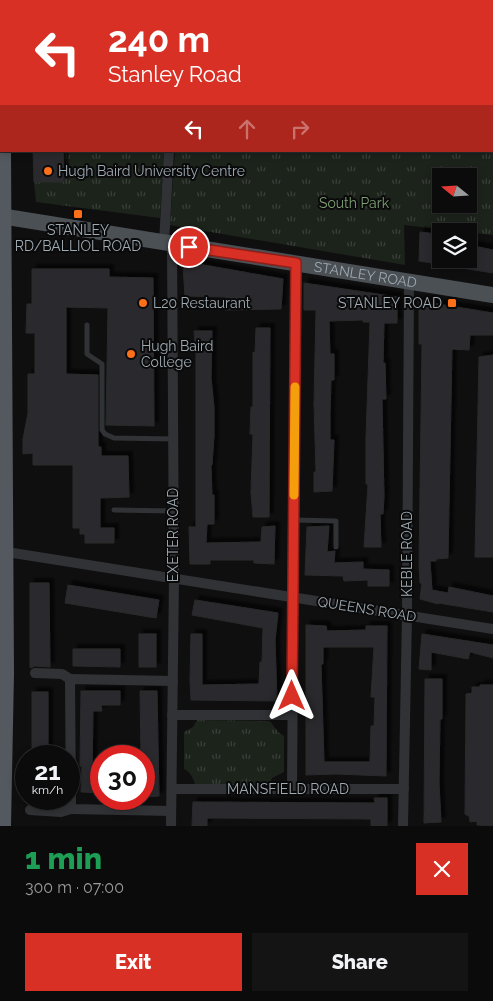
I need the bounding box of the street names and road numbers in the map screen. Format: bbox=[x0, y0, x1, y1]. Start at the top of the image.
street label: STANLEY ROAD bbox=[313, 258, 418, 291]
street label: EXETER ROAD bbox=[165, 488, 181, 582]
street label: KEBLE ROAD bbox=[399, 511, 415, 597]
street label: QUEENS ROAD bbox=[316, 593, 418, 625]
street label: MANSFIELD ROAD bbox=[227, 781, 349, 797]

